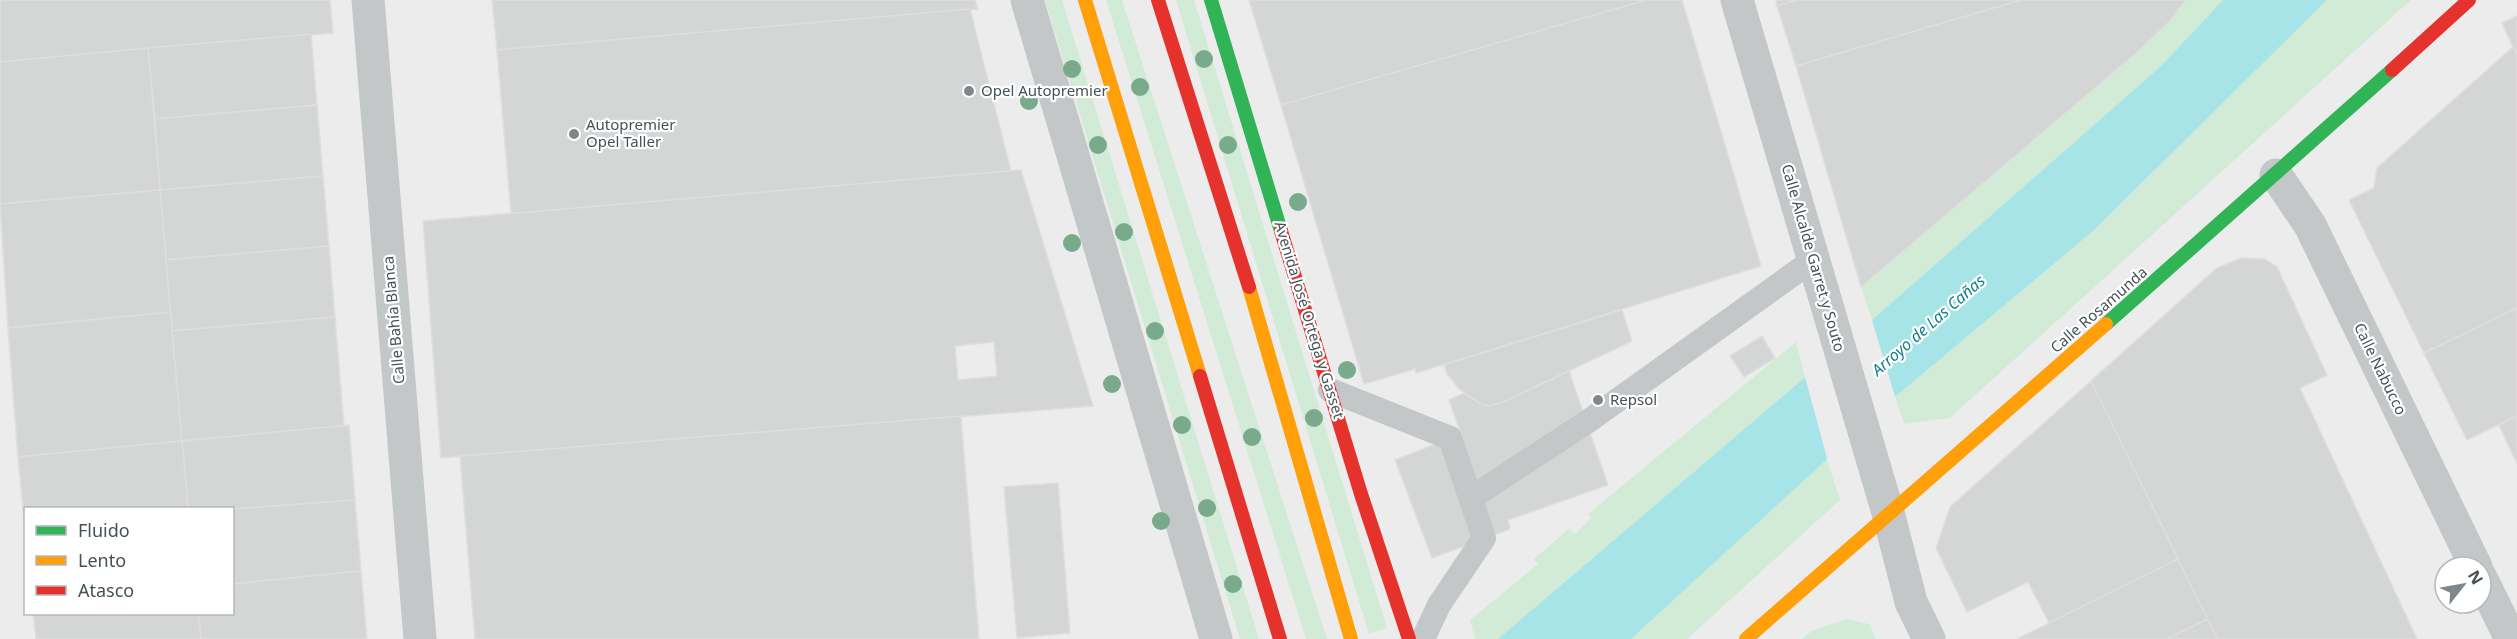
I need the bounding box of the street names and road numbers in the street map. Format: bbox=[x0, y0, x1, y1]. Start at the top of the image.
street label: Calle Alcalde Garret y Souto bbox=[1778, 162, 1850, 354]
street label: Avenida José Ortega y Gasset bbox=[1270, 219, 1350, 421]
street label: Calle Bahía Blanca bbox=[377, 255, 409, 385]
street label: Calle Rosamunda bbox=[2046, 262, 2151, 357]
street label: Calle Nabucco bbox=[2350, 319, 2412, 418]

